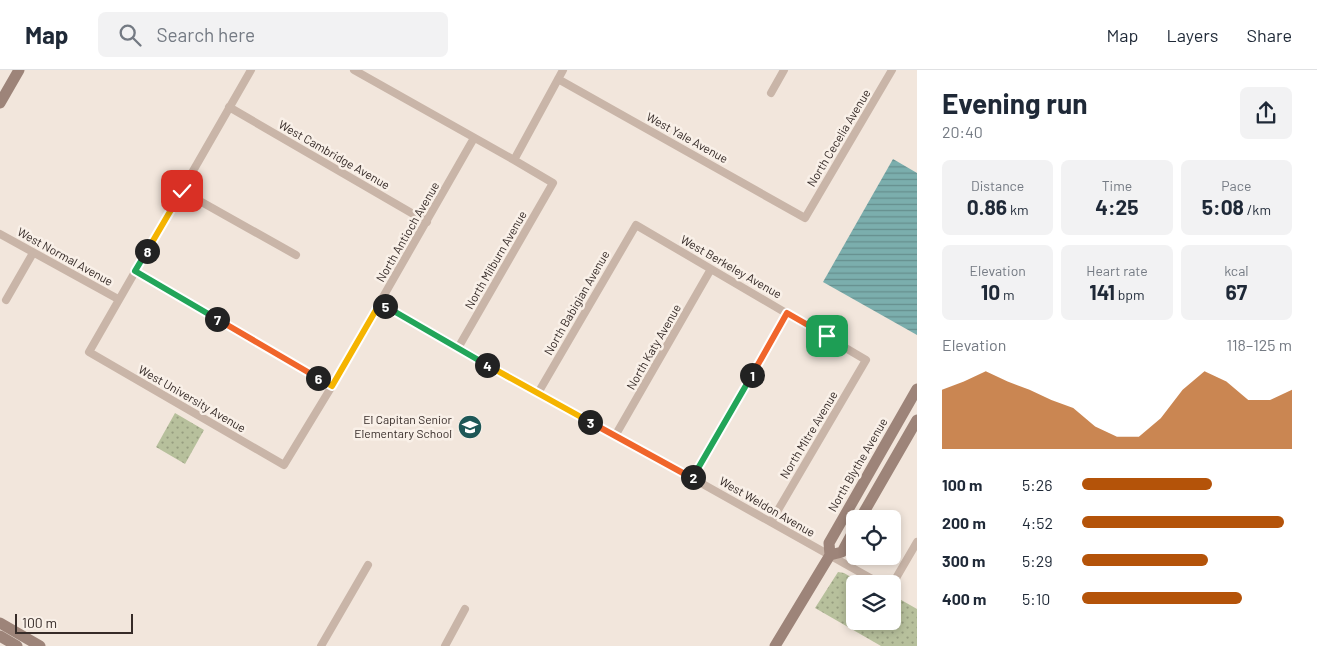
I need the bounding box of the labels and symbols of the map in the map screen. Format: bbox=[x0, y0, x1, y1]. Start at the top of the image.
street label: North Cecelia Avenue bbox=[804, 86, 873, 189]
street label: West Yale Avenue bbox=[644, 109, 731, 165]
street label: West Cambridge Avenue bbox=[276, 117, 393, 192]
pin bbox=[161, 170, 203, 212]
street label: North Antioch Avenue bbox=[373, 179, 442, 284]
street label: North Milburn Avenue bbox=[461, 208, 529, 311]
street label: West Normal Avenue bbox=[15, 224, 116, 288]
street label: West Berkeley Avenue bbox=[679, 231, 784, 301]
pin: 8 bbox=[134, 238, 160, 264]
street label: North Babigian Avenue bbox=[541, 248, 612, 357]
pin: 5 bbox=[372, 294, 398, 318]
street label: North Katy Avenue bbox=[623, 301, 683, 392]
pin: 7 bbox=[204, 306, 230, 332]
pin bbox=[806, 315, 848, 357]
pin: 4 bbox=[474, 352, 500, 378]
street label: West University Avenue bbox=[136, 362, 249, 435]
pin: 1 bbox=[740, 362, 764, 388]
pin: 6 bbox=[306, 366, 330, 390]
street label: North Mitre Avenue bbox=[776, 388, 840, 481]
pin: 3 bbox=[578, 410, 602, 434]
place label: El Capitan Senior Elementary School bbox=[354, 412, 453, 440]
school or university icon: El Capitan Senior Elementary School bbox=[457, 414, 483, 440]
street label: North Blythe Avenue bbox=[825, 415, 890, 514]
pin: 2 bbox=[680, 464, 706, 490]
street label: West Weldon Avenue bbox=[717, 473, 818, 539]
scale bar bbox=[15, 611, 132, 634]

